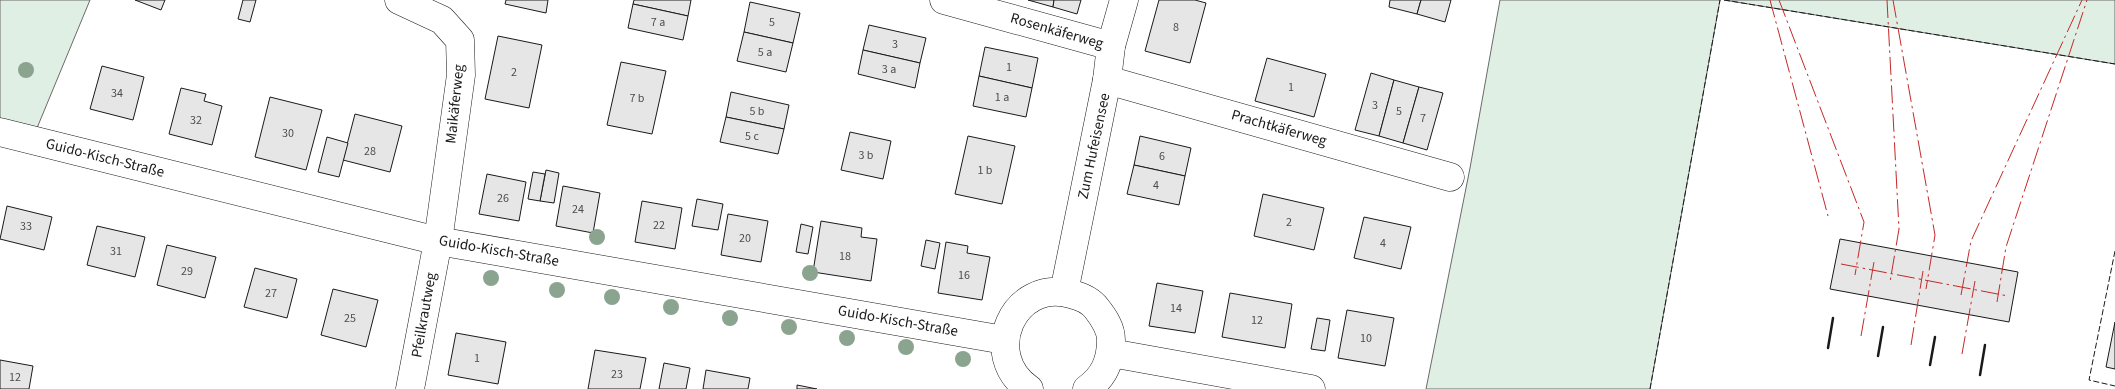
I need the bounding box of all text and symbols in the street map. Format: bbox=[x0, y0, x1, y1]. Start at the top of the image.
street label: Rosenkäferweg bbox=[1008, 8, 1106, 54]
house number: 7 a bbox=[651, 14, 665, 31]
house number: 5 bbox=[769, 14, 775, 31]
house number: 8 bbox=[1173, 19, 1179, 36]
house number: 3 bbox=[892, 36, 898, 53]
house number: 5 a bbox=[758, 44, 772, 61]
house number: 1 bbox=[1006, 59, 1012, 76]
house number: 3 a bbox=[882, 61, 896, 78]
street label: Maikäferweg bbox=[440, 63, 470, 145]
house number: 2 bbox=[511, 64, 517, 81]
house number: 1 bbox=[1288, 79, 1294, 96]
house number: 34 bbox=[111, 85, 123, 102]
house number: 1 a bbox=[995, 89, 1009, 106]
house number: 7 b bbox=[629, 90, 645, 107]
street label: Zum Hufeisensee bbox=[1073, 91, 1115, 201]
house number: 3 bbox=[1372, 97, 1378, 114]
house number: 5 b bbox=[749, 103, 765, 120]
house number: 5 bbox=[1396, 103, 1402, 120]
street label: Prachtkäferweg bbox=[1229, 104, 1330, 152]
house number: 7 bbox=[1420, 110, 1426, 127]
house number: 32 bbox=[190, 112, 202, 129]
house number: 30 bbox=[282, 125, 294, 142]
house number: 5 c bbox=[745, 128, 759, 145]
street label: Guido-Kisch-Straße bbox=[43, 133, 167, 183]
house number: 28 bbox=[364, 143, 376, 160]
house number: 3 b bbox=[858, 147, 874, 164]
house number: 6 bbox=[1159, 148, 1165, 165]
house number: 1 b bbox=[977, 162, 993, 179]
house number: 4 bbox=[1153, 177, 1159, 194]
house number: 26 bbox=[497, 190, 509, 207]
house number: 24 bbox=[572, 201, 584, 218]
house number: 2 bbox=[1286, 214, 1292, 231]
house number: 22 bbox=[653, 217, 665, 234]
house number: 33 bbox=[20, 218, 32, 235]
street label: Guido-Kisch-Straße bbox=[437, 230, 561, 272]
house number: 20 bbox=[739, 230, 751, 247]
house number: 4 bbox=[1380, 235, 1386, 252]
house number: 31 bbox=[110, 243, 122, 260]
house number: 18 bbox=[839, 248, 851, 265]
house number: 29 bbox=[181, 263, 193, 280]
house number: 16 bbox=[958, 267, 970, 284]
street label: Pfeilkrautweg bbox=[406, 270, 442, 359]
house number: 27 bbox=[265, 285, 277, 302]
street label: Guido-Kisch-Straße bbox=[836, 300, 960, 342]
house number: 14 bbox=[1170, 300, 1182, 317]
house number: 25 bbox=[344, 310, 356, 327]
house number: 12 bbox=[1251, 312, 1263, 329]
house number: 10 bbox=[1360, 330, 1372, 347]
house number: 1 bbox=[474, 350, 480, 367]
house number: 23 bbox=[611, 366, 623, 383]
house number: 12 bbox=[9, 369, 21, 386]

